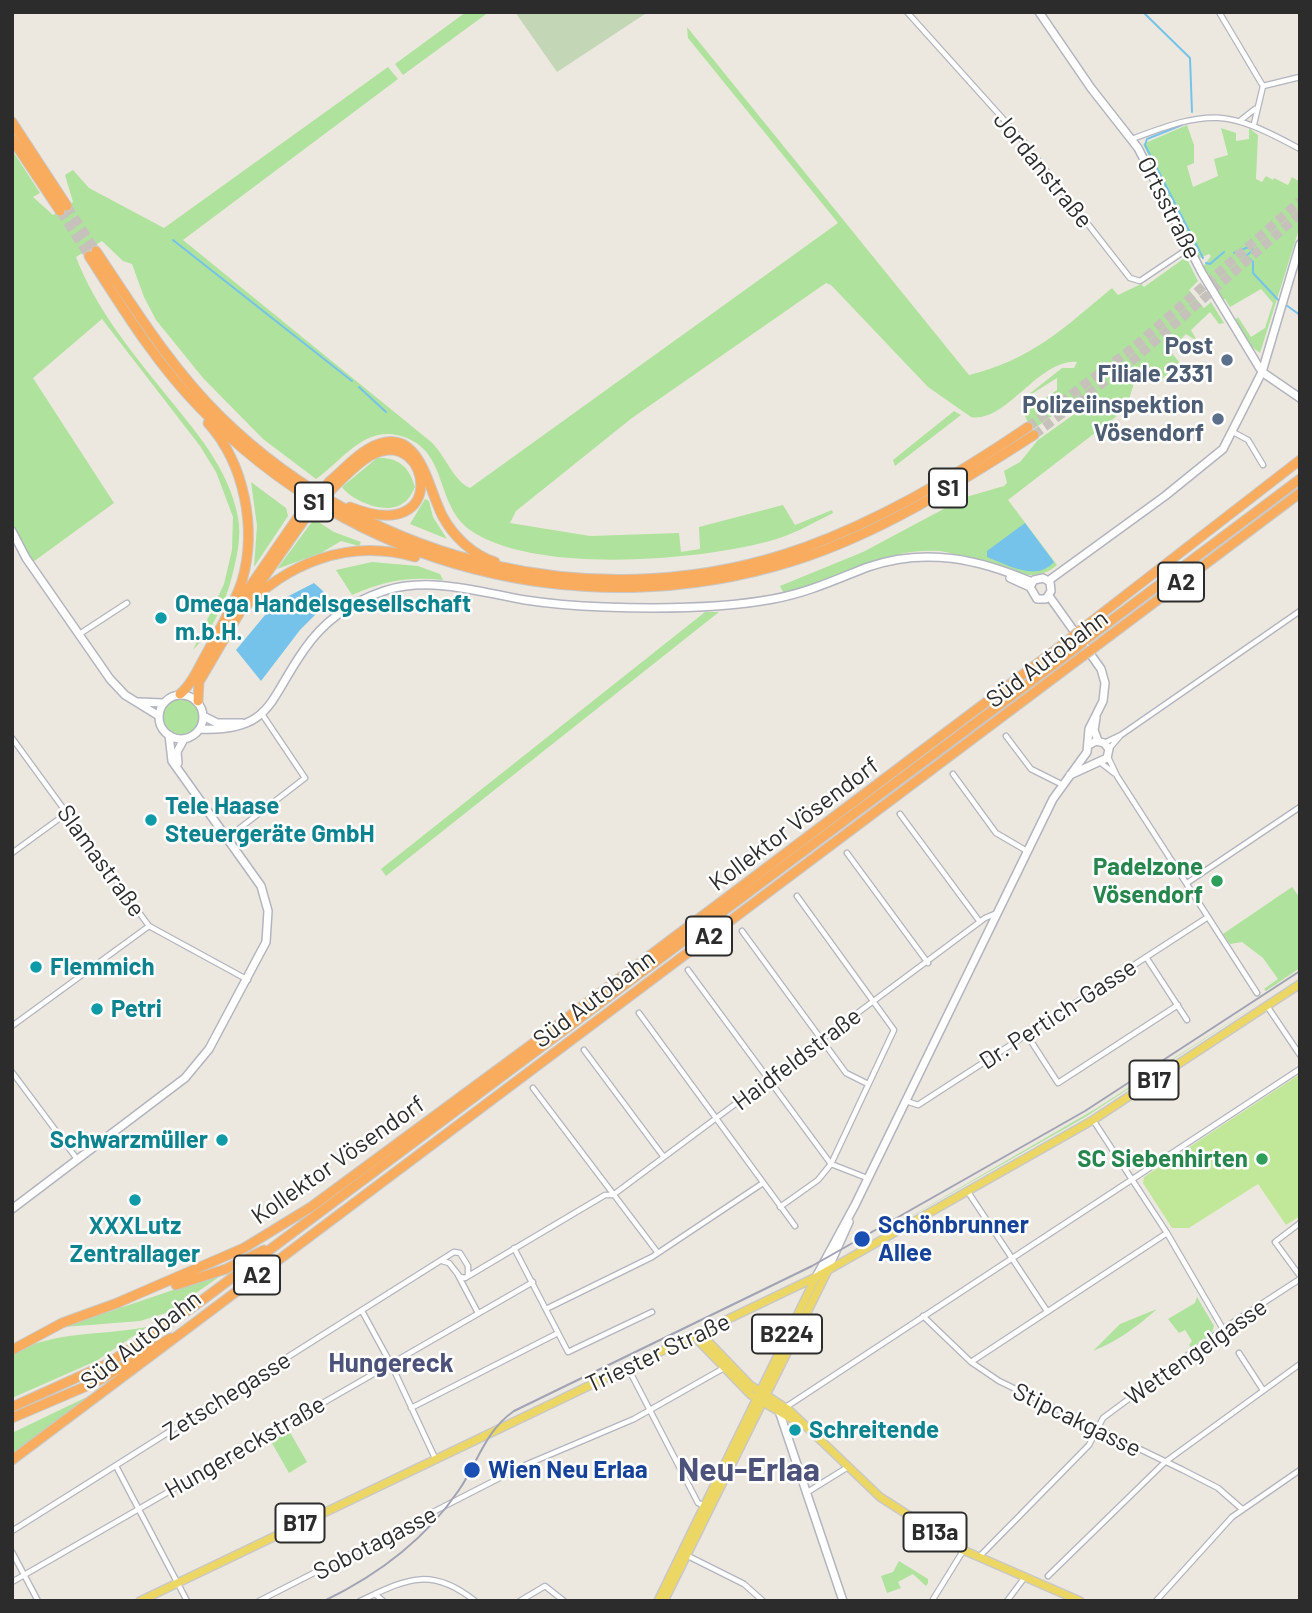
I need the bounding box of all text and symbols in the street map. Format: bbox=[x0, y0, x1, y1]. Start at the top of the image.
street label: Jordanstraße bbox=[987, 106, 1099, 234]
street label: Ortsstraße bbox=[1131, 152, 1207, 264]
place label: Post Filiale 2331 bbox=[1098, 332, 1213, 388]
marker: Post Filiale 2331 bbox=[1219, 352, 1235, 368]
place label: Polizeiinspektion Vösendorf bbox=[1022, 391, 1204, 447]
marker: Polizeiinspektion Vösendorf bbox=[1210, 411, 1226, 427]
road number: S1 bbox=[929, 468, 967, 508]
road number: S1 bbox=[295, 482, 333, 522]
road number: A2 bbox=[1158, 562, 1204, 602]
place label: Omega Handelsgesellschaft m.b.H. bbox=[175, 590, 471, 646]
street label: Süd Autobahn bbox=[980, 604, 1114, 714]
marker: Omega Handelsgesellschaft m.b.H. bbox=[153, 610, 169, 626]
street label: Kollektor Vösendorf bbox=[703, 751, 885, 897]
place label: Tele Haase Steuergeräte GmbH bbox=[165, 792, 375, 848]
street label: Slamastraße bbox=[51, 799, 151, 923]
marker: Tele Haase Steuergeräte GmbH bbox=[143, 812, 159, 828]
place label: Padelzone Vösendorf bbox=[1093, 853, 1203, 909]
marker: Padelzone Vösendorf bbox=[1209, 873, 1225, 889]
road number: A2 bbox=[686, 917, 732, 956]
street label: Süd Autobahn bbox=[527, 944, 661, 1054]
street label: Dr. Pertich-Gasse bbox=[974, 952, 1142, 1076]
place label: Flemmich bbox=[50, 953, 155, 981]
marker: Flemmich bbox=[28, 959, 44, 975]
place label: Petri bbox=[111, 995, 162, 1023]
marker: Petri bbox=[89, 1001, 105, 1017]
street label: Haidfeldstraße bbox=[727, 1001, 867, 1117]
road number: B17 bbox=[1130, 1060, 1178, 1100]
street label: Kollektor Vösendorf bbox=[246, 1089, 430, 1231]
place label: Schwarzmüller bbox=[50, 1126, 208, 1154]
marker: Schwarzmüller bbox=[214, 1132, 230, 1148]
place label: SC Siebenhirten bbox=[1077, 1145, 1248, 1173]
marker: SC Siebenhirten bbox=[1254, 1151, 1270, 1167]
marker: XXXLutz Zentrallager bbox=[127, 1192, 143, 1208]
place label: Schönbrunner Allee bbox=[878, 1211, 1029, 1267]
place label: XXXLutz Zentrallager bbox=[70, 1212, 200, 1268]
marker: Schönbrunner Allee bbox=[852, 1229, 872, 1249]
road number: A2 bbox=[234, 1256, 280, 1294]
street label: Süd Autobahn bbox=[75, 1284, 207, 1396]
street label: Wettengelgasse bbox=[1119, 1292, 1273, 1412]
street label: Triester Straße bbox=[581, 1307, 735, 1399]
road number: B224 bbox=[752, 1315, 822, 1354]
street label: Zetschegasse bbox=[158, 1345, 296, 1447]
district label: Hungereck bbox=[328, 1347, 454, 1379]
street label: Stipcakgasse bbox=[1008, 1377, 1146, 1463]
street label: Hungereckstraße bbox=[160, 1389, 330, 1505]
place label: Schreitende bbox=[809, 1416, 939, 1444]
marker: Schreitende bbox=[787, 1422, 803, 1438]
district label: Neu-Erlaa bbox=[678, 1451, 820, 1489]
place label: Wien Neu Erlaa bbox=[488, 1456, 648, 1484]
marker: Wien Neu Erlaa bbox=[462, 1460, 482, 1480]
street label: Sobotagasse bbox=[309, 1500, 441, 1586]
road number: B17 bbox=[276, 1504, 324, 1542]
road number: B13a bbox=[904, 1512, 967, 1552]

